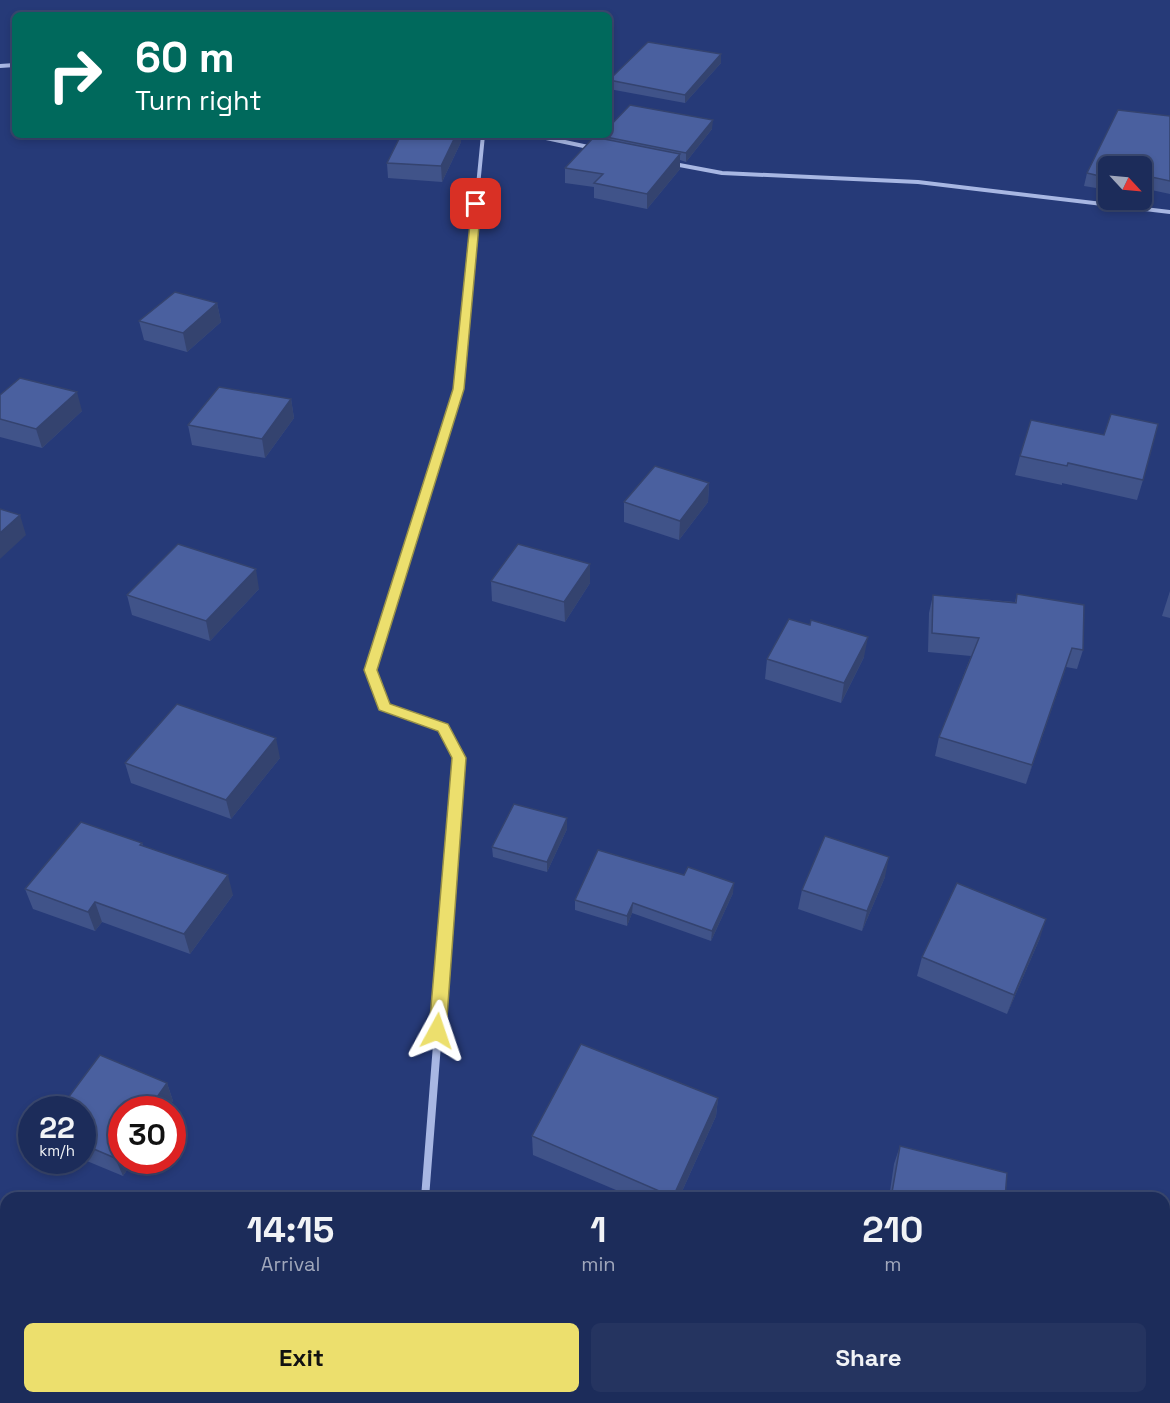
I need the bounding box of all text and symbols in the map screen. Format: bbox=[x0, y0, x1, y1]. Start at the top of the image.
text: 60 m bbox=[135, 31, 235, 84]
icon: right bbox=[36, 36, 114, 114]
text: Turn right bbox=[135, 83, 262, 118]
north arrow bbox=[1098, 156, 1152, 210]
map controls bbox=[1098, 156, 1152, 210]
pin bbox=[450, 178, 501, 229]
icon: arrive bbox=[459, 187, 492, 220]
position arrow bbox=[405, 999, 469, 1063]
speed limit sign: 30 bbox=[108, 1096, 186, 1174]
text: 22 bbox=[39, 1108, 75, 1147]
text: km/h bbox=[39, 1141, 75, 1160]
text: 14:15 bbox=[247, 1207, 334, 1253]
text: 1 bbox=[590, 1207, 607, 1253]
text: 210 bbox=[862, 1207, 923, 1253]
text: Arrival bbox=[261, 1251, 320, 1277]
text: min bbox=[581, 1251, 616, 1277]
text: m bbox=[884, 1251, 901, 1277]
button: Exit bbox=[24, 1323, 579, 1392]
button: Share bbox=[591, 1323, 1146, 1392]

